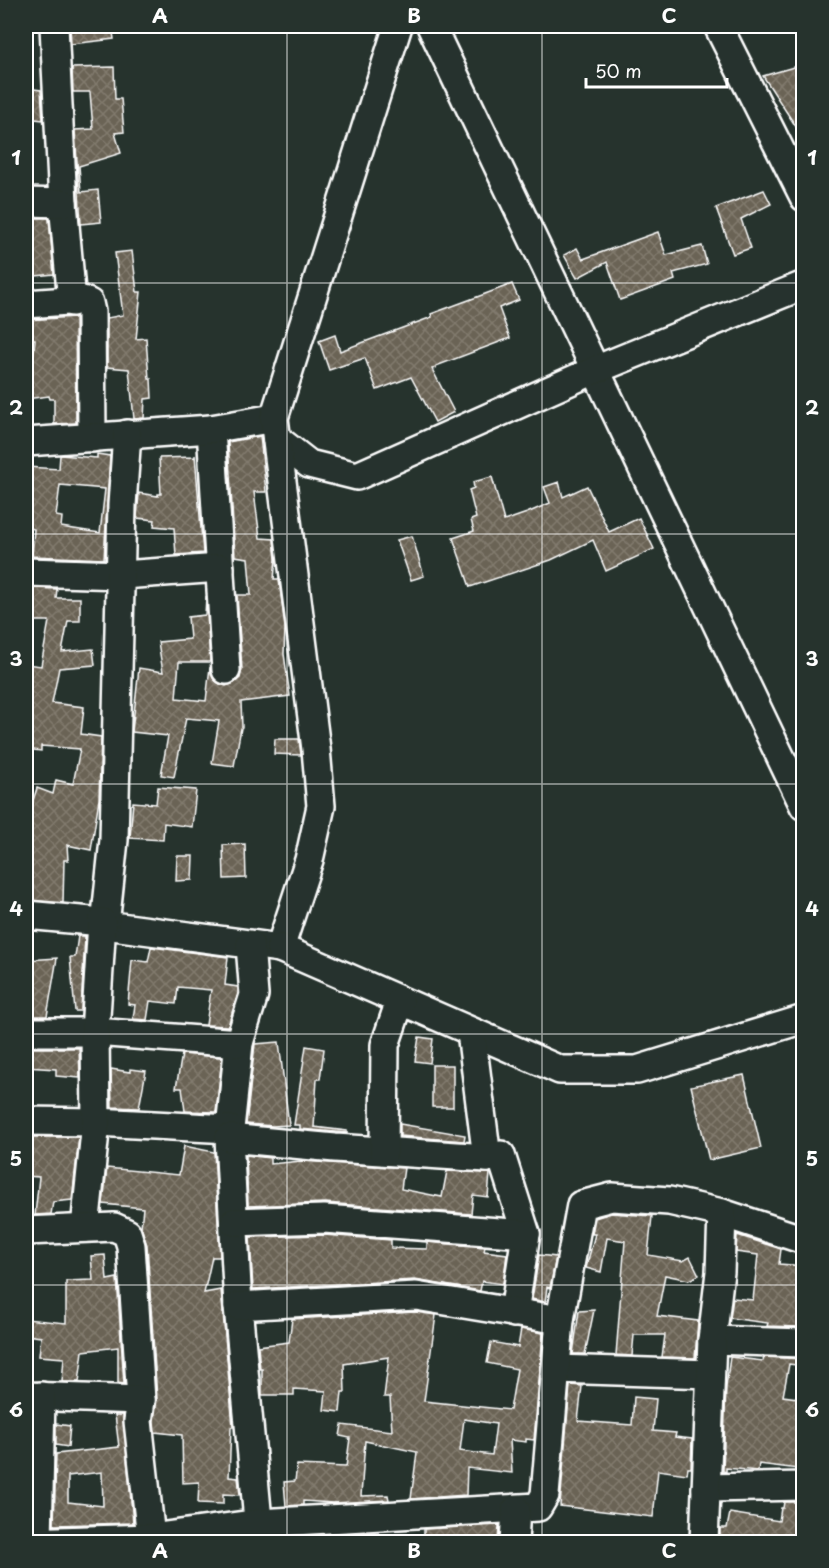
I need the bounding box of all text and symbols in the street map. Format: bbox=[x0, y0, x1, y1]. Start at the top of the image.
text: A bbox=[152, 0, 168, 30]
text: B bbox=[407, 0, 421, 30]
text: C bbox=[661, 0, 677, 30]
scale bar bbox=[586, 51, 727, 89]
text: 50 m bbox=[595, 57, 642, 84]
text: 1 bbox=[11, 142, 21, 172]
text: 1 bbox=[807, 142, 817, 172]
text: 2 bbox=[9, 392, 23, 422]
text: 2 bbox=[805, 392, 819, 422]
text: 3 bbox=[9, 643, 23, 673]
text: 3 bbox=[805, 643, 819, 673]
text: 4 bbox=[9, 893, 23, 923]
text: 4 bbox=[805, 893, 819, 923]
text: 5 bbox=[10, 1143, 22, 1173]
text: 5 bbox=[806, 1143, 818, 1173]
text: 6 bbox=[9, 1394, 23, 1424]
text: 6 bbox=[805, 1394, 819, 1424]
text: A bbox=[152, 1535, 168, 1565]
text: B bbox=[407, 1535, 421, 1565]
text: C bbox=[661, 1535, 677, 1565]

